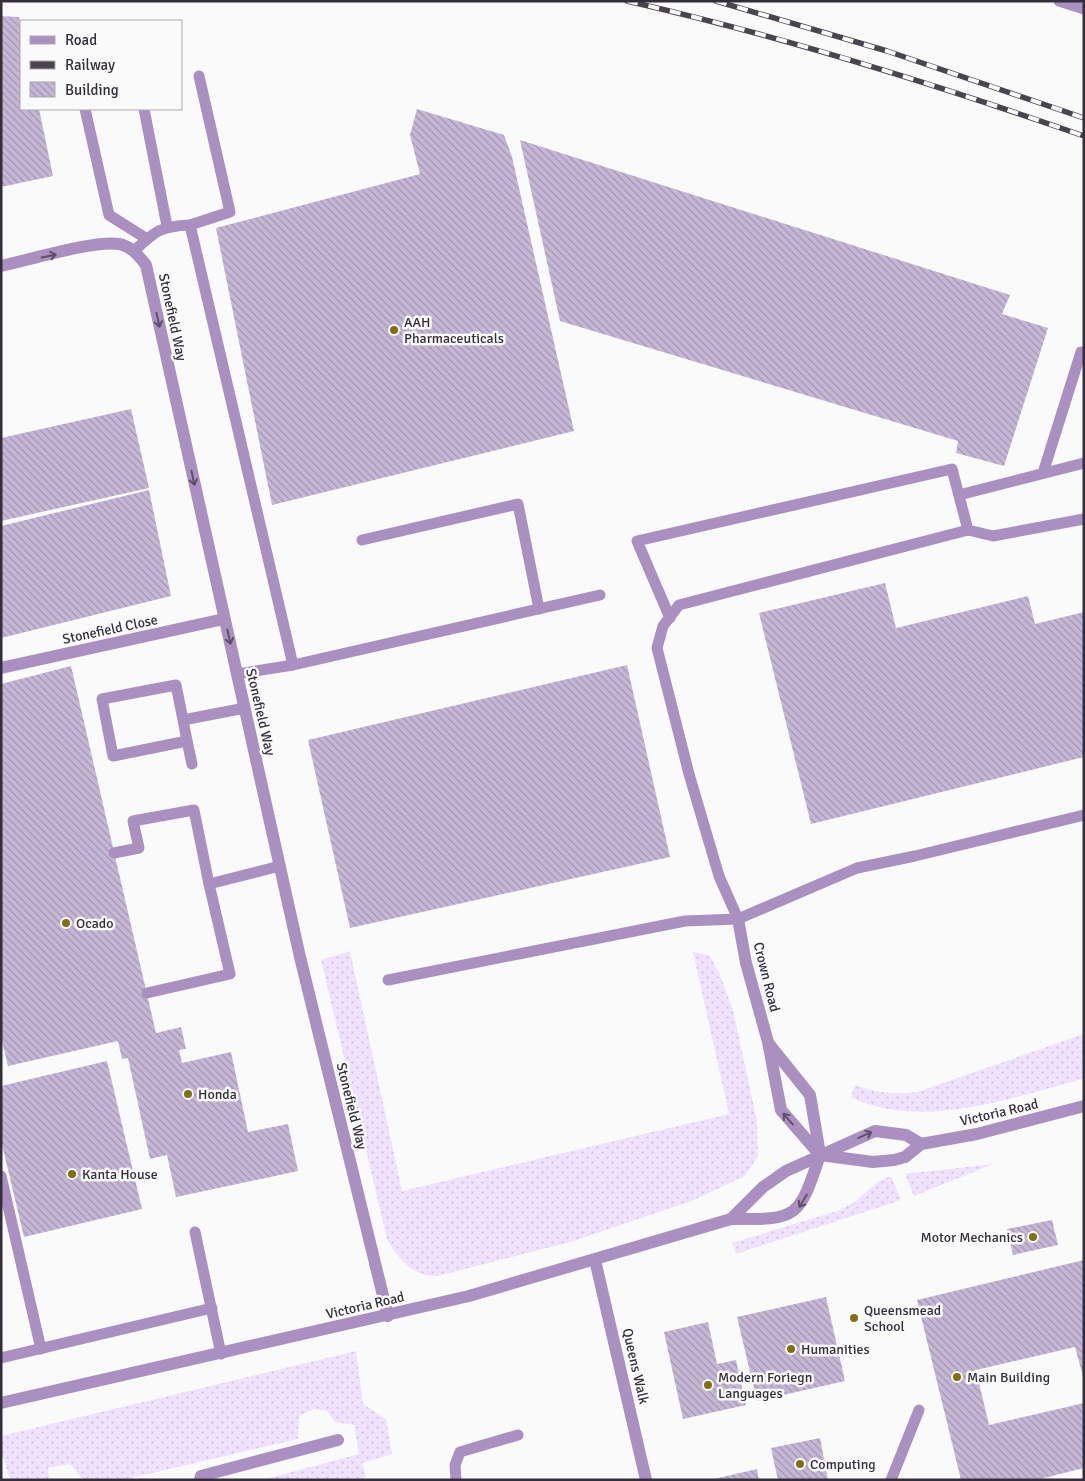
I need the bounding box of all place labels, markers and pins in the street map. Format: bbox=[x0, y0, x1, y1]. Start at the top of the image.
place label: AAH Pharmaceuticals bbox=[404, 314, 504, 347]
marker: AAH Pharmaceuticals bbox=[388, 324, 400, 336]
place label: Ocado bbox=[76, 915, 114, 932]
marker: Ocado bbox=[60, 917, 72, 929]
place label: Honda bbox=[198, 1086, 237, 1103]
marker: Honda bbox=[182, 1088, 194, 1100]
place label: Kanta House bbox=[82, 1166, 158, 1183]
marker: Kanta House bbox=[66, 1168, 78, 1180]
place label: Motor Mechanics bbox=[920, 1229, 1023, 1246]
marker: Motor Mechanics bbox=[1027, 1231, 1039, 1243]
place label: Queensmead School bbox=[864, 1302, 941, 1335]
marker: Queensmead School bbox=[848, 1312, 860, 1324]
place label: Humanities bbox=[801, 1341, 870, 1358]
marker: Humanities bbox=[785, 1343, 797, 1355]
place label: Modern Foriegn Languages bbox=[718, 1369, 812, 1402]
place label: Main Building bbox=[967, 1369, 1050, 1386]
marker: Main Building bbox=[951, 1371, 963, 1383]
marker: Modern Foriegn Languages bbox=[702, 1379, 714, 1391]
place label: Computing bbox=[810, 1456, 876, 1473]
marker: Computing bbox=[794, 1458, 806, 1470]

